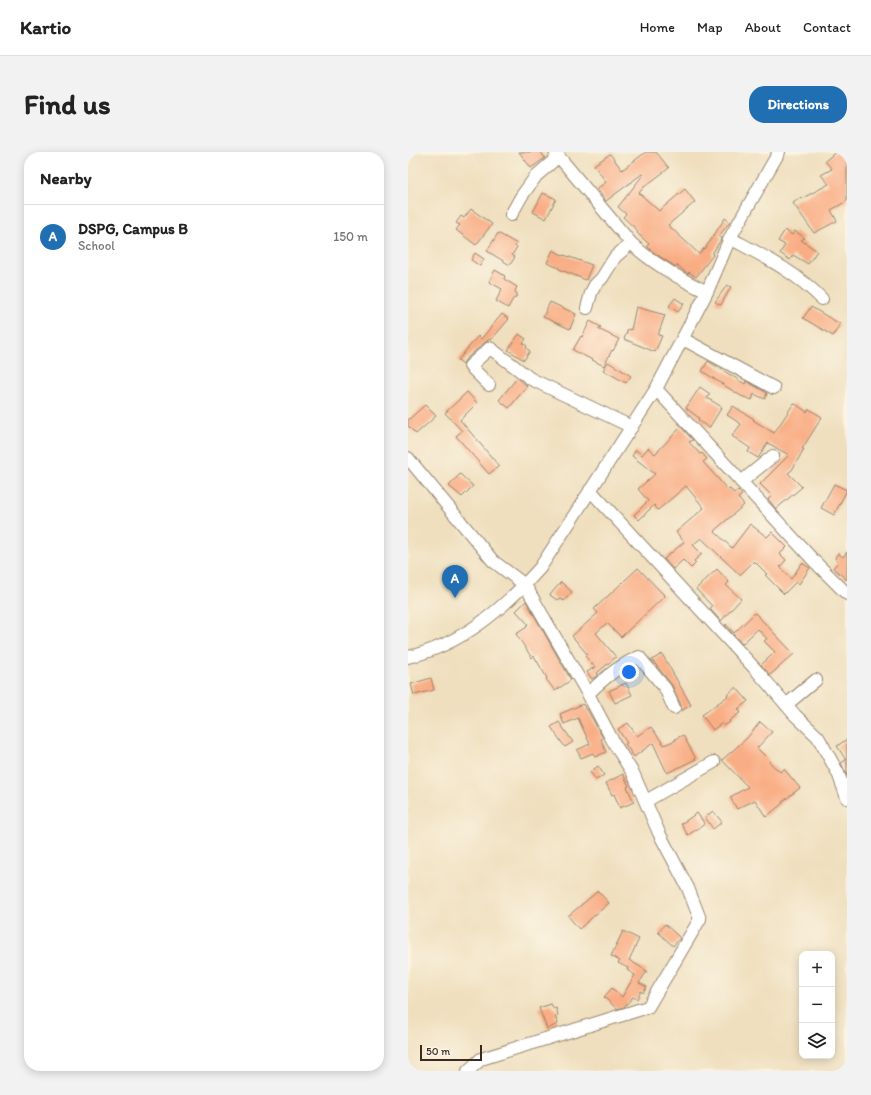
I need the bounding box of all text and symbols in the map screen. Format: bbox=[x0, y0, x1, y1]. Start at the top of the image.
text: Kartio bbox=[20, 16, 71, 39]
text: Home bbox=[640, 19, 675, 36]
text: Map bbox=[697, 19, 723, 36]
text: About bbox=[745, 19, 781, 36]
text: Contact bbox=[803, 19, 851, 36]
button: Directions bbox=[749, 86, 847, 123]
text: Find us bbox=[24, 87, 111, 121]
text: Nearby bbox=[40, 168, 92, 188]
text: DSPG, Campus B bbox=[78, 220, 188, 238]
text: A bbox=[49, 229, 57, 244]
text: 150 m bbox=[333, 229, 368, 244]
text: School bbox=[78, 238, 115, 253]
pin: A bbox=[442, 565, 468, 598]
your location bbox=[619, 662, 639, 682]
map controls bbox=[799, 951, 835, 1059]
button: + bbox=[799, 951, 835, 987]
button: − bbox=[799, 987, 835, 1023]
button: layers bbox=[799, 1023, 835, 1059]
scale bar bbox=[420, 1043, 482, 1062]
text: 50 m bbox=[426, 1045, 450, 1058]

